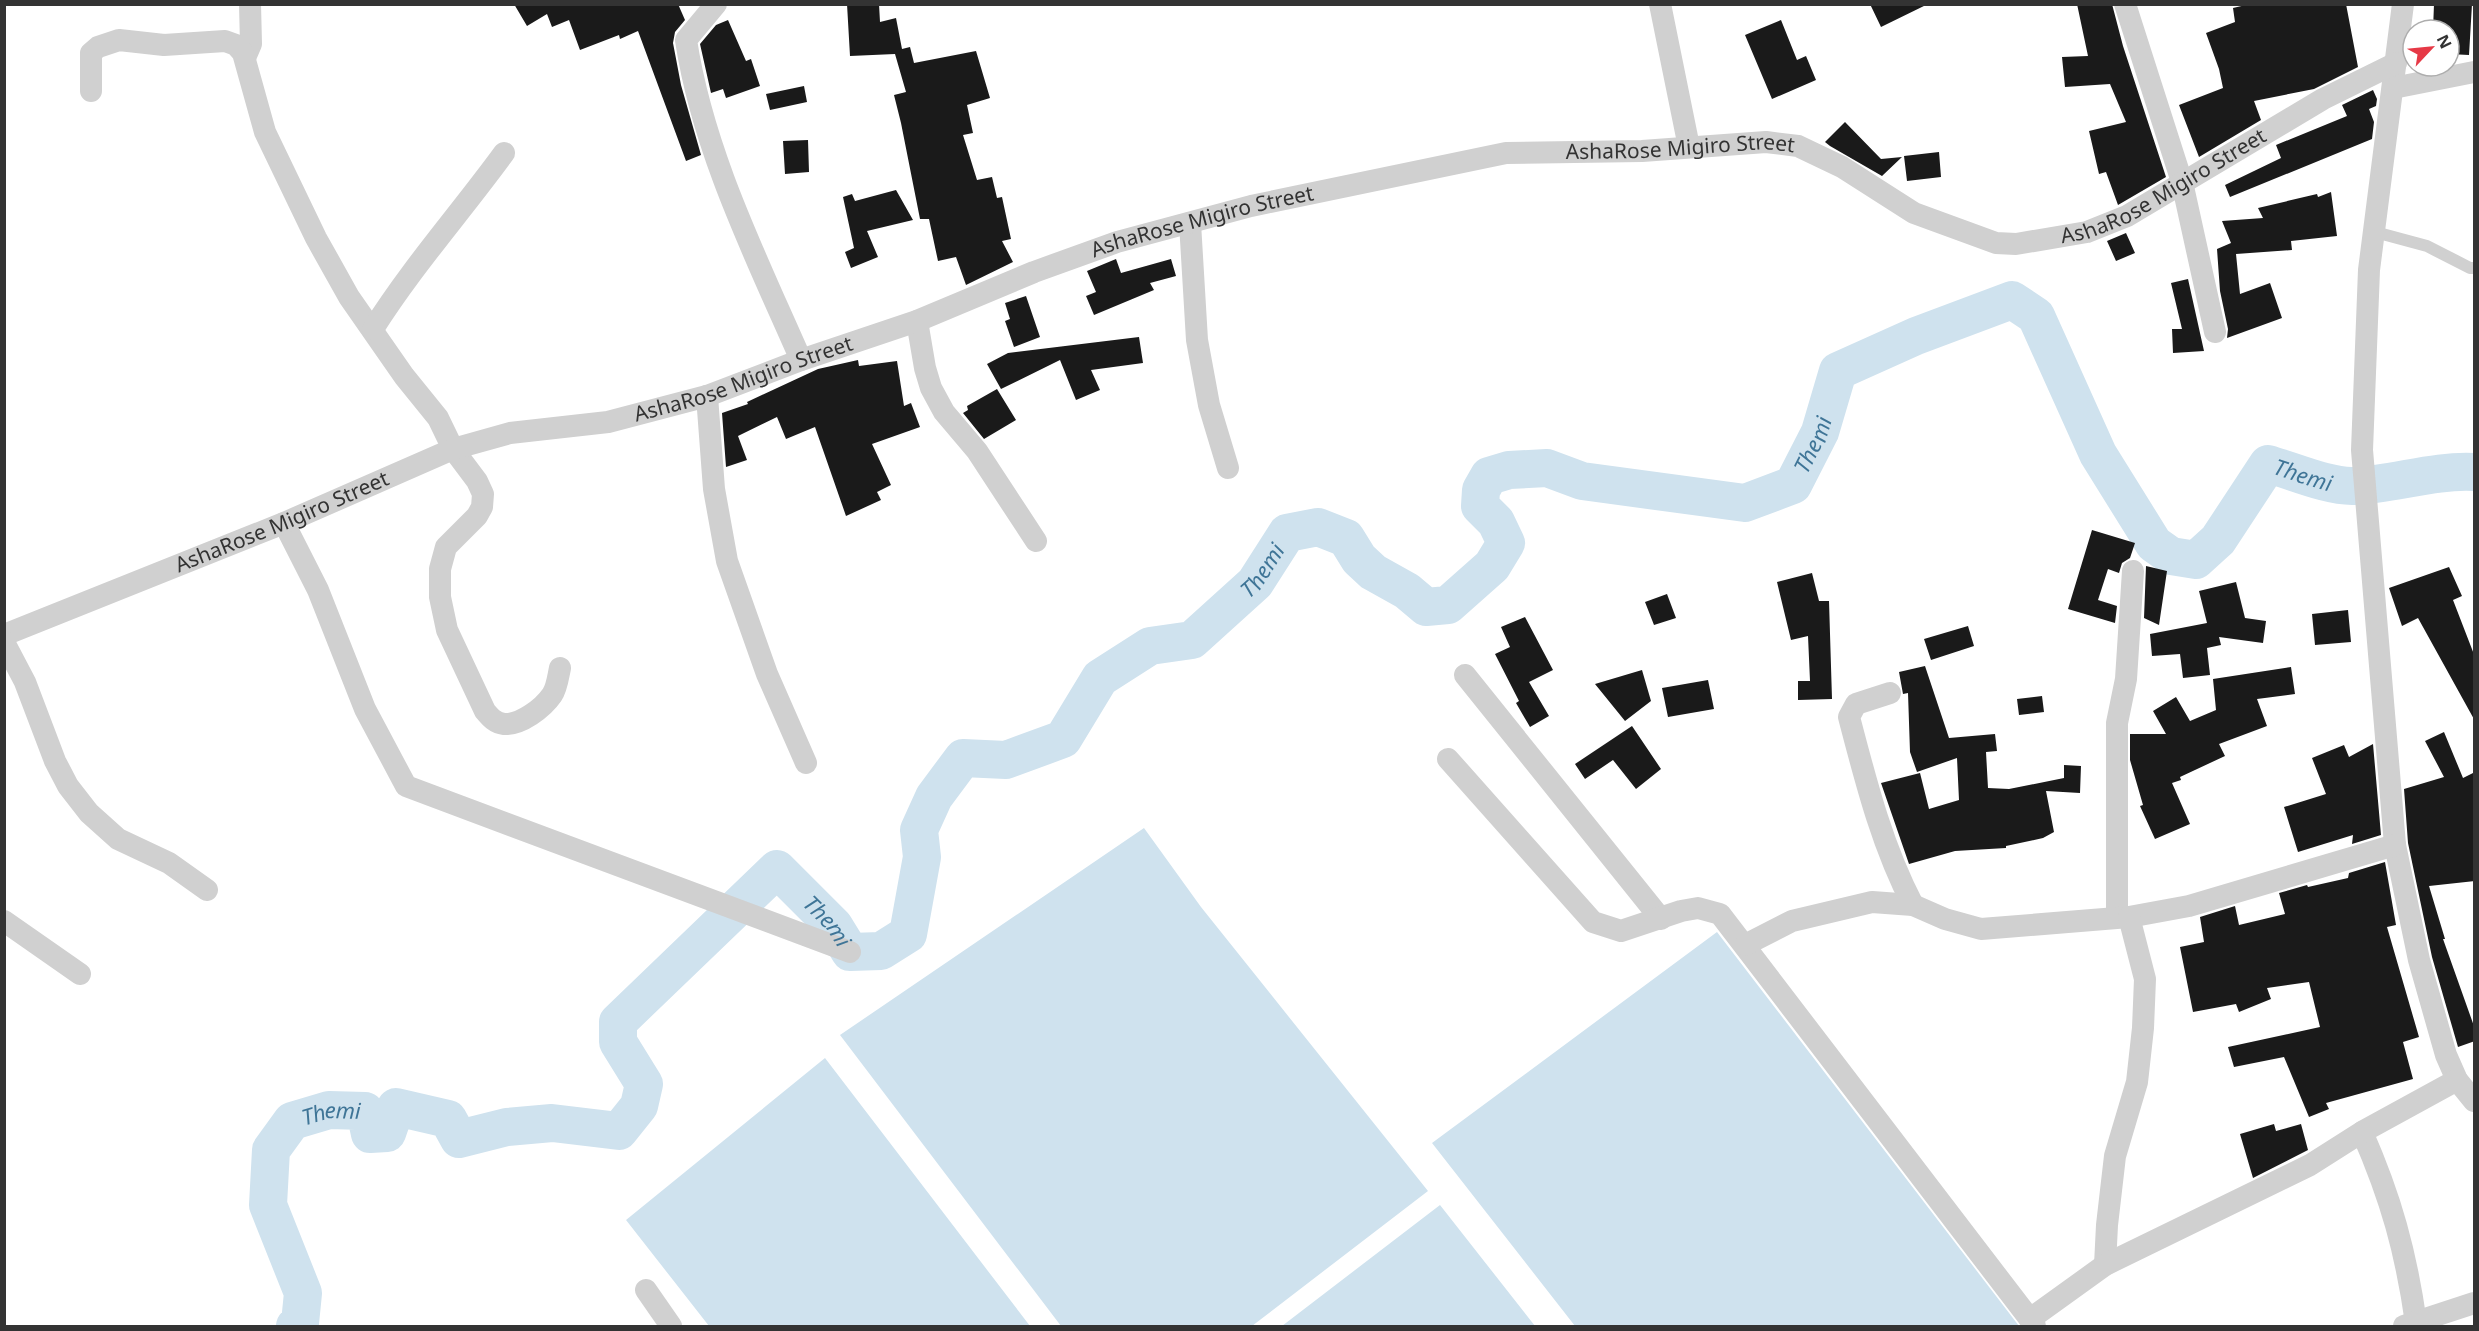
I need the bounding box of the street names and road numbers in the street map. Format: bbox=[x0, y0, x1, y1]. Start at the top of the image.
street label: AshaRose Migiro Street bbox=[2058, 121, 2271, 249]
street label: AshaRose Migiro Street bbox=[1565, 127, 1797, 165]
street label: AshaRose Migiro Street bbox=[1086, 178, 1316, 263]
street label: AshaRose Migiro Street bbox=[631, 329, 857, 428]
street label: AshaRose Migiro Street bbox=[170, 464, 393, 578]

